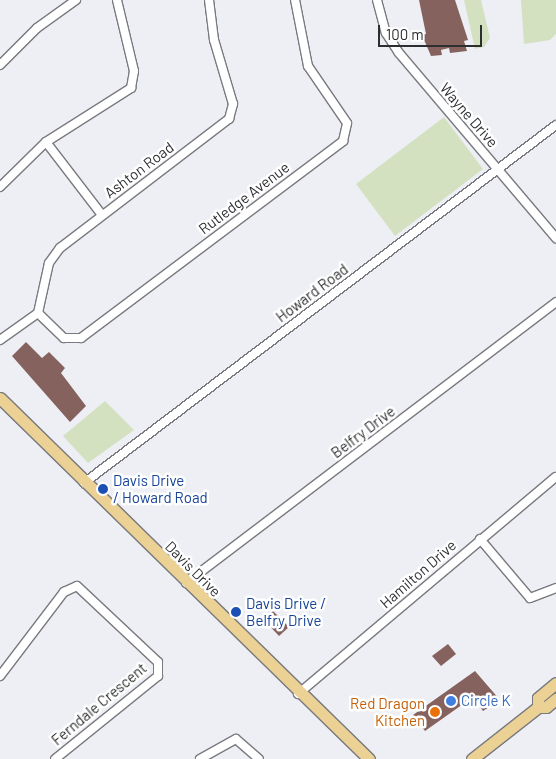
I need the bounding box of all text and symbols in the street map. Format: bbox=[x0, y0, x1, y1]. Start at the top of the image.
scale bar bbox=[381, 15, 485, 47]
text: 100 m bbox=[386, 25, 424, 43]
street label: Wayne Drive bbox=[436, 79, 502, 151]
street label: Ashton Road bbox=[101, 138, 177, 202]
street label: Rutledge Avenue bbox=[195, 158, 293, 238]
street label: Howard Road bbox=[272, 260, 352, 326]
street label: Belfry Drive bbox=[327, 402, 399, 462]
place label: Davis Drive / Howard Road bbox=[113, 471, 208, 506]
marker: Davis Drive / Howard Road bbox=[97, 483, 109, 495]
street label: Hamilton Drive bbox=[376, 536, 460, 612]
street label: Davis Drive bbox=[161, 537, 225, 601]
place label: Davis Drive / Belfry Drive bbox=[246, 594, 326, 629]
marker: Davis Drive / Belfry Drive bbox=[230, 606, 242, 618]
street label: Ferndale Crescent bbox=[48, 659, 150, 749]
place label: Circle K bbox=[461, 692, 511, 710]
place label: Red Dragon Kitchen bbox=[350, 694, 425, 729]
marker: Circle K bbox=[445, 695, 457, 707]
marker: Red Dragon Kitchen bbox=[429, 706, 441, 718]

